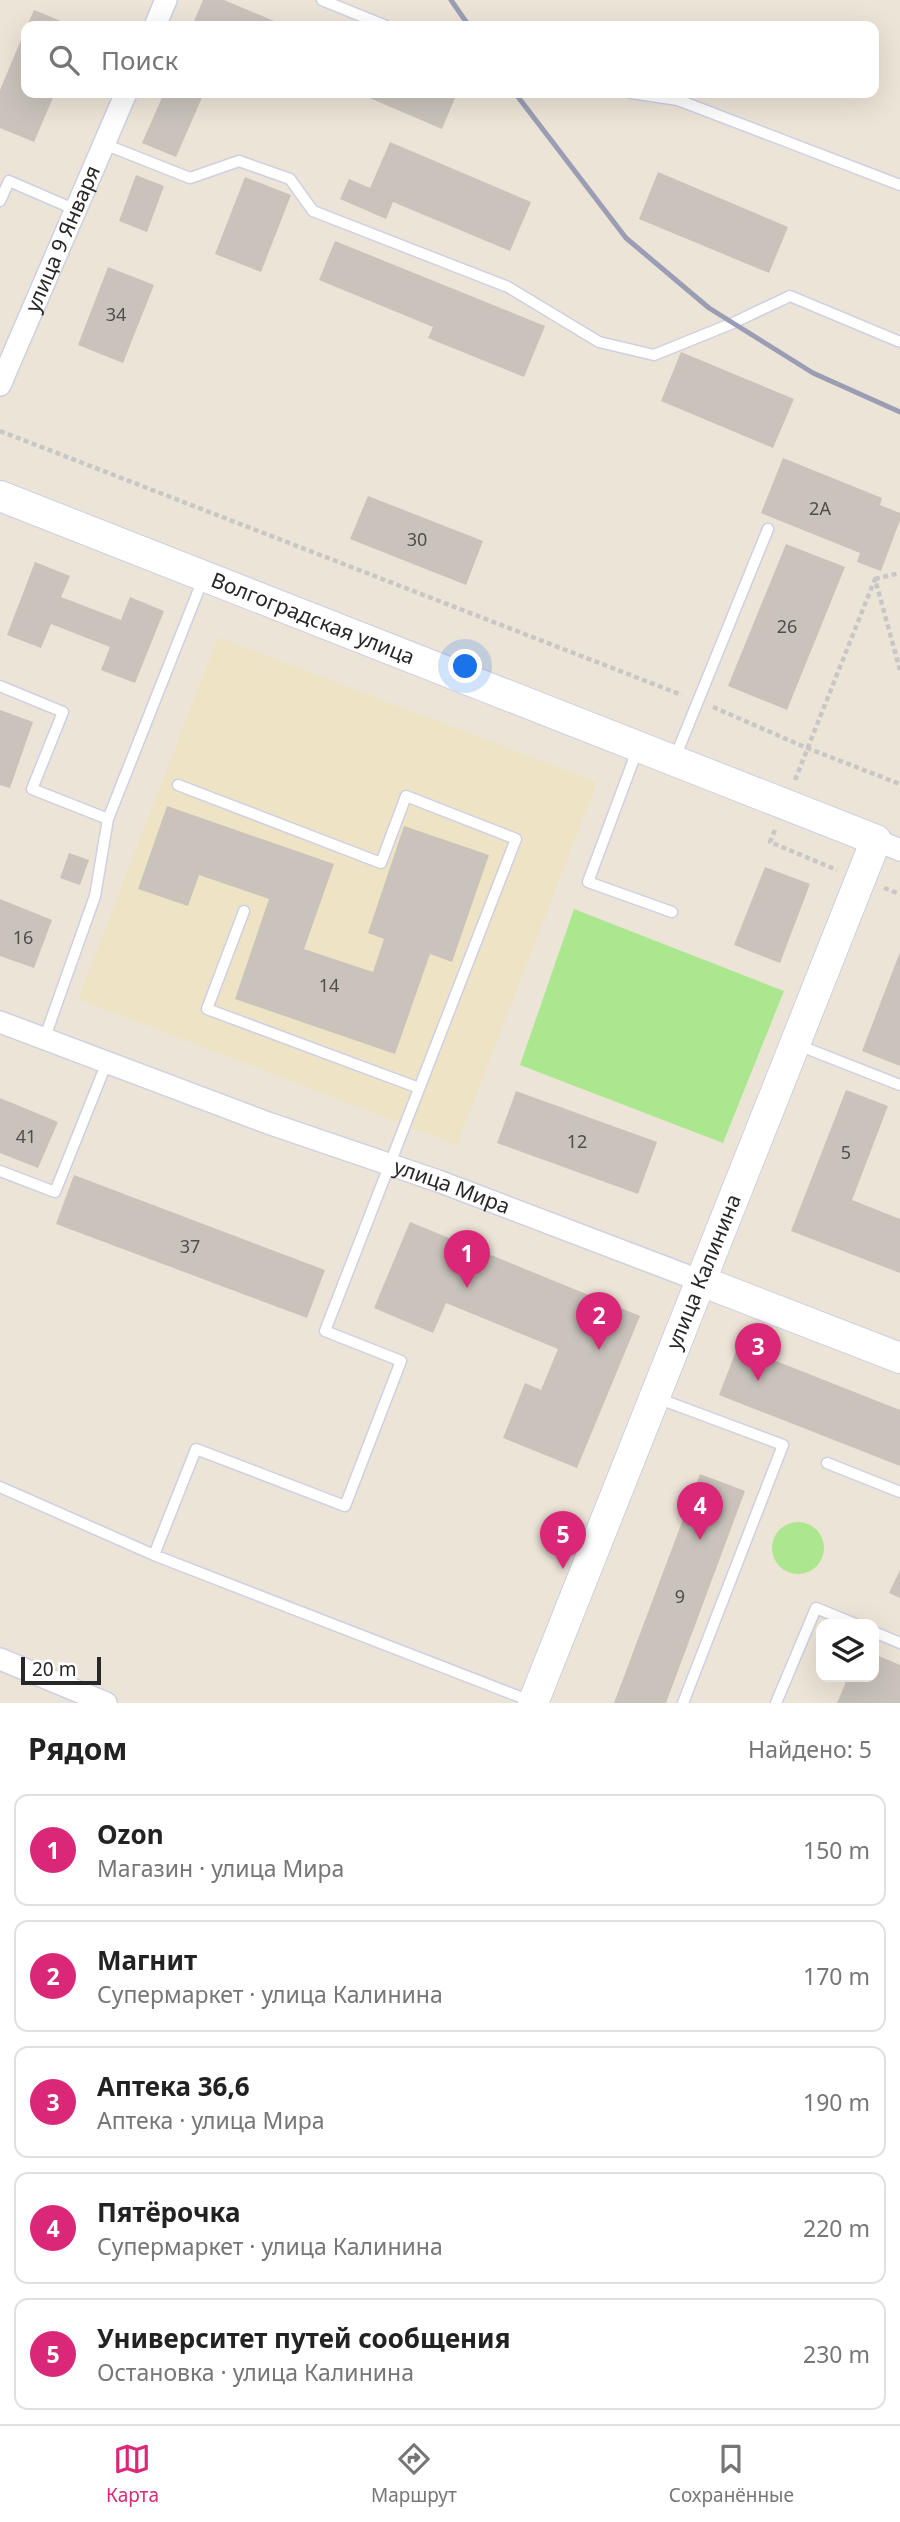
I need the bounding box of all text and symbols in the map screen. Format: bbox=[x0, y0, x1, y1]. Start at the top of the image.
search box bbox=[21, 21, 879, 98]
icon: search bbox=[45, 41, 83, 79]
text: Поиск bbox=[101, 42, 178, 78]
street label: улица 9 Января bbox=[18, 161, 106, 316]
house number: 34 bbox=[106, 302, 126, 326]
house number: 2А bbox=[809, 496, 831, 520]
house number: 30 bbox=[407, 527, 427, 551]
street label: Волгоградская улица bbox=[207, 565, 419, 670]
house number: 26 bbox=[777, 614, 797, 638]
your location bbox=[448, 649, 482, 683]
house number: 16 bbox=[13, 925, 33, 949]
house number: 14 bbox=[319, 973, 339, 997]
house number: 41 bbox=[16, 1124, 36, 1148]
house number: 12 bbox=[567, 1129, 587, 1153]
house number: 5 bbox=[841, 1140, 851, 1164]
street label: улица Мира bbox=[390, 1152, 514, 1220]
street label: улица Калинина bbox=[659, 1190, 747, 1354]
pin: 1 bbox=[444, 1230, 490, 1288]
house number: 37 bbox=[180, 1234, 200, 1258]
pin: 2 bbox=[576, 1292, 622, 1350]
pin: 3 bbox=[735, 1323, 781, 1381]
pin: 4 bbox=[677, 1482, 723, 1540]
pin: 5 bbox=[540, 1511, 586, 1569]
house number: 9 bbox=[675, 1584, 685, 1608]
map controls bbox=[816, 1619, 879, 1682]
button: layers bbox=[816, 1619, 879, 1682]
scale bar bbox=[21, 1654, 102, 1686]
text: 20 m bbox=[32, 1656, 76, 1682]
text: Рядом bbox=[28, 1728, 127, 1769]
text: Найдено: 5 bbox=[748, 1733, 872, 1765]
text: Ozon bbox=[97, 1816, 164, 1852]
text: 1 bbox=[46, 1834, 60, 1866]
text: 150 m bbox=[803, 1834, 870, 1866]
text: Магазин · улица Мира bbox=[97, 1852, 344, 1884]
text: Магнит bbox=[97, 1942, 197, 1978]
text: 2 bbox=[46, 1960, 60, 1992]
text: 170 m bbox=[803, 1960, 870, 1992]
text: Супермаркет · улица Калинина bbox=[97, 1978, 443, 2010]
text: Аптека 36,6 bbox=[97, 2068, 250, 2104]
text: 3 bbox=[46, 2086, 60, 2118]
text: 190 m bbox=[803, 2086, 870, 2118]
text: Аптека · улица Мира bbox=[97, 2104, 325, 2136]
text: Пятёрочка bbox=[97, 2194, 241, 2230]
text: 4 bbox=[46, 2212, 60, 2244]
text: 220 m bbox=[803, 2212, 870, 2244]
text: Супермаркет · улица Калинина bbox=[97, 2230, 443, 2262]
text: Университет путей сообщения bbox=[97, 2320, 510, 2356]
text: 5 bbox=[46, 2338, 60, 2370]
text: 230 m bbox=[803, 2338, 870, 2370]
text: Остановка · улица Калинина bbox=[97, 2356, 414, 2388]
tab: Карта bbox=[106, 2440, 159, 2508]
tab: Маршрут bbox=[371, 2440, 457, 2508]
tab: Сохранённые bbox=[669, 2440, 794, 2508]

